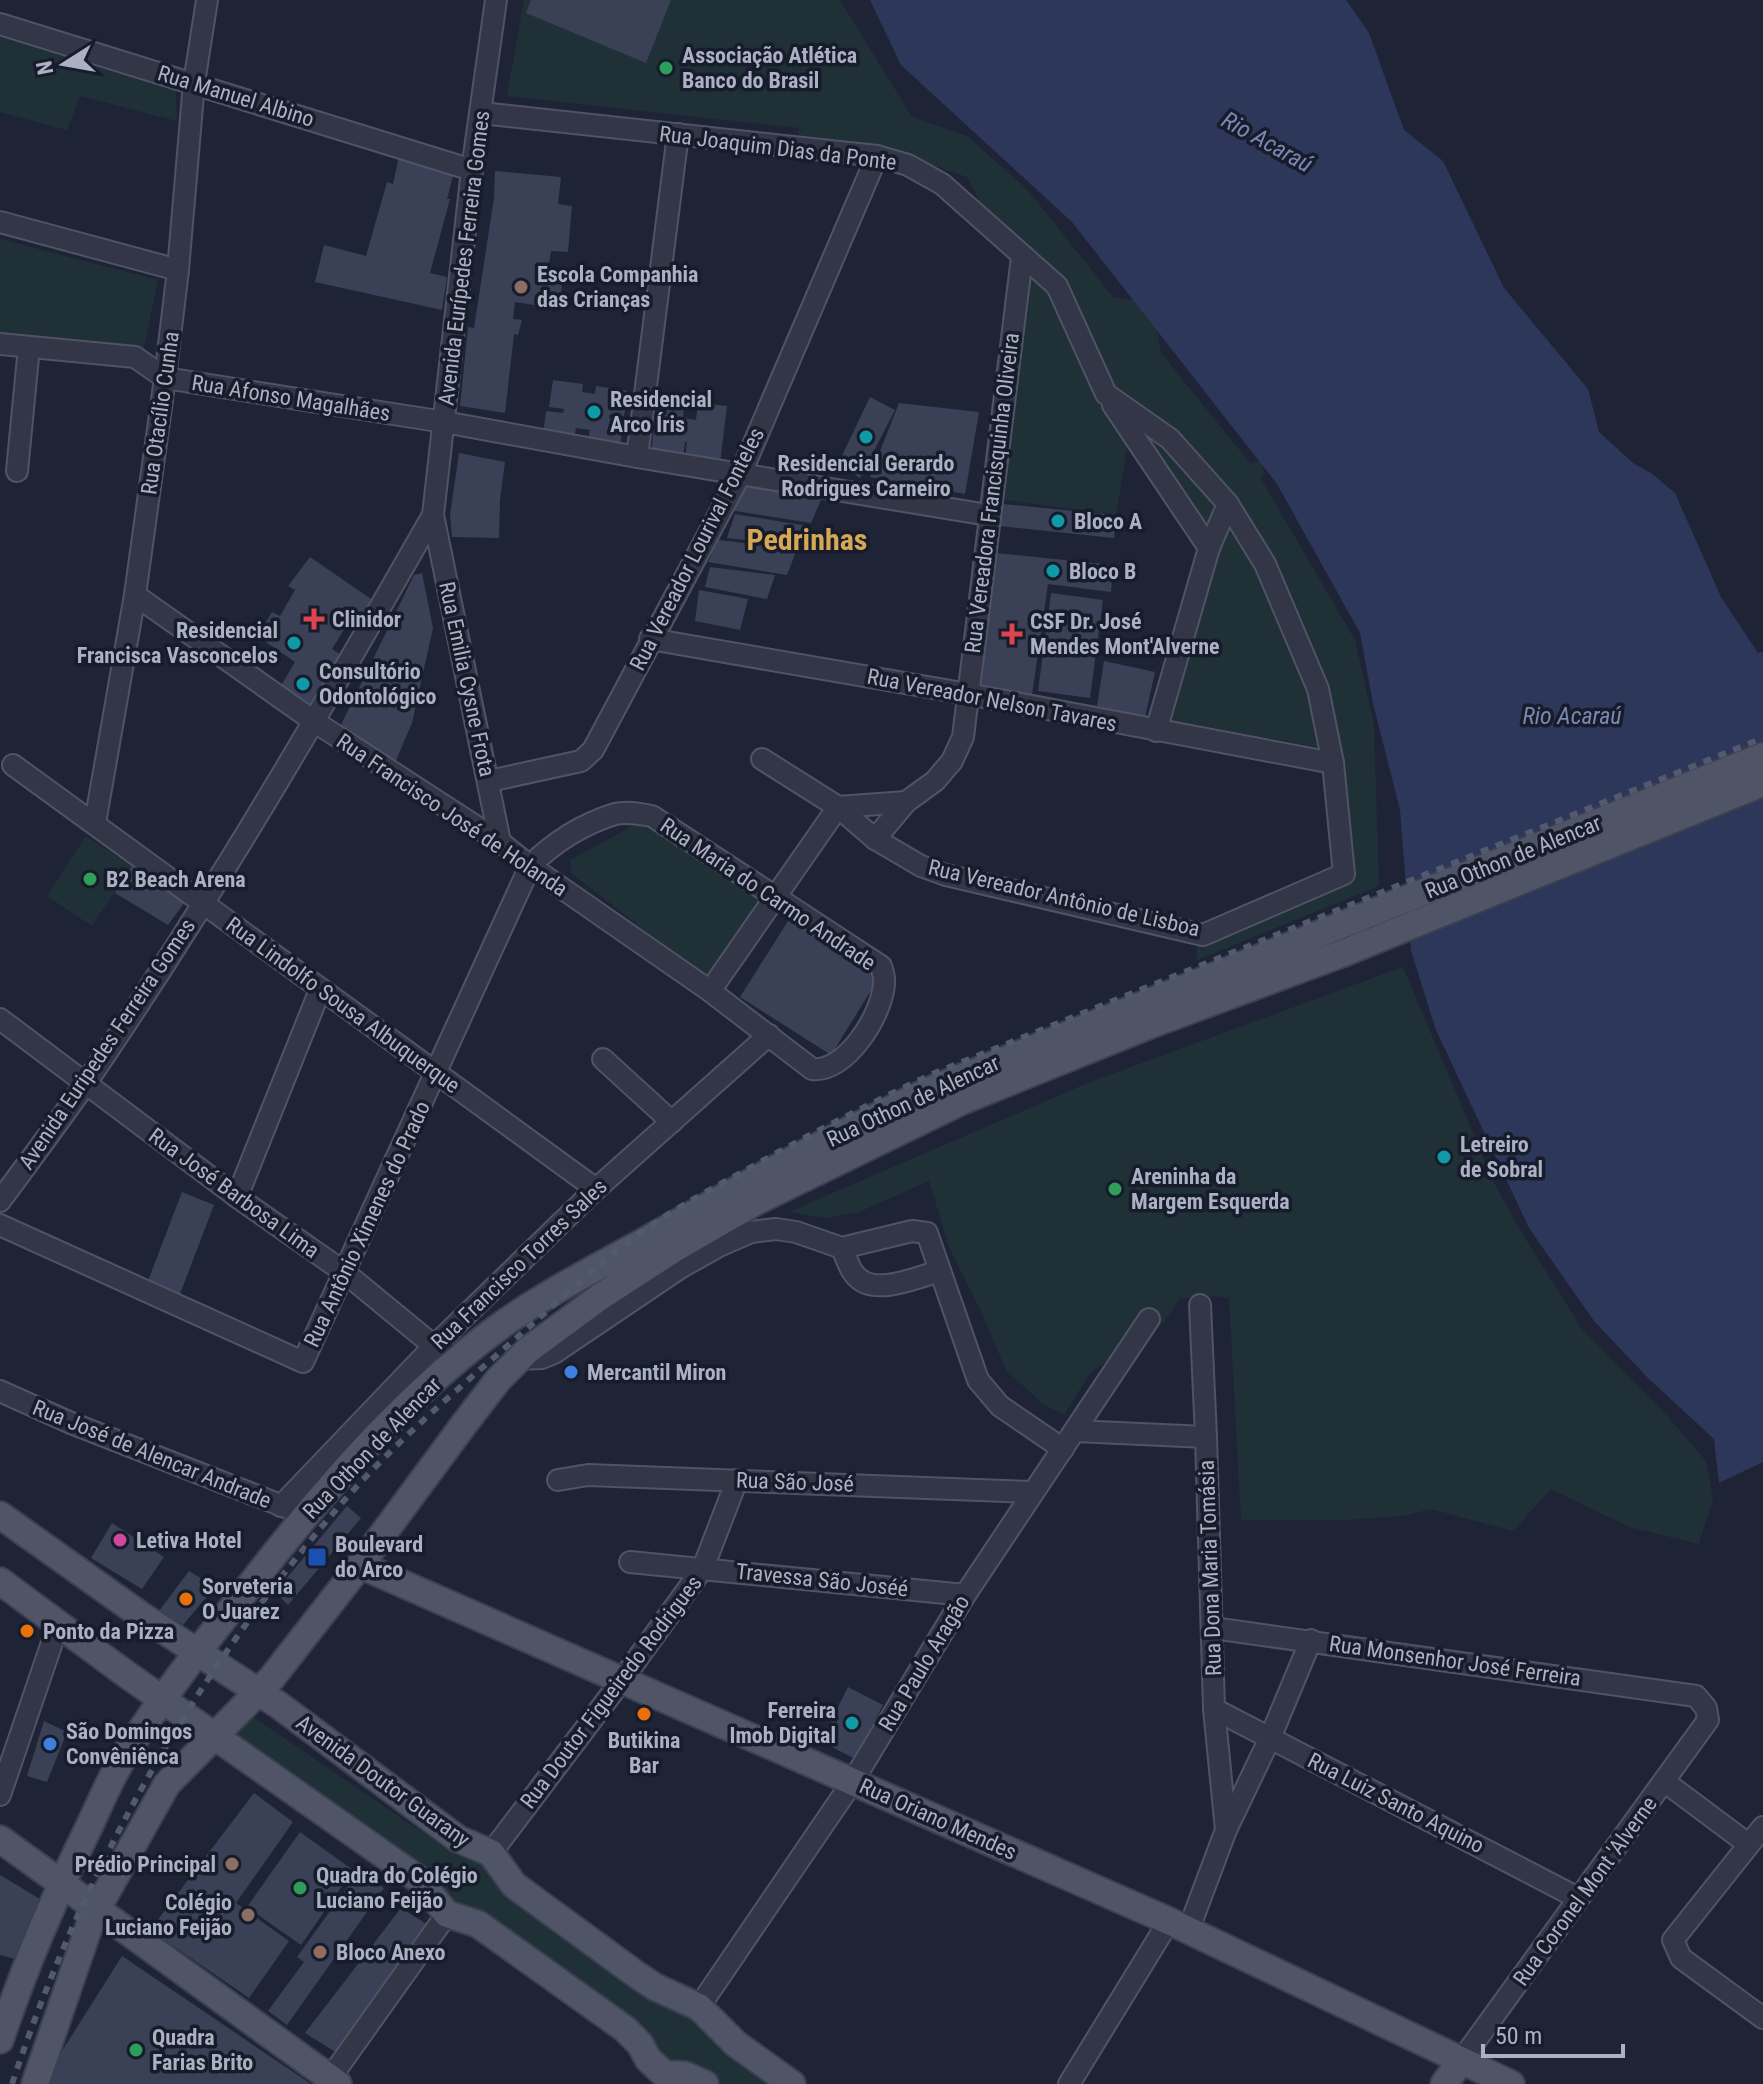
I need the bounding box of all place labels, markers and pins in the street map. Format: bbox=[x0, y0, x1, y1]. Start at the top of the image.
place label: Associação Atlética Banco do Brasil bbox=[682, 43, 857, 93]
marker: Associação Atlética Banco do Brasil bbox=[657, 59, 675, 77]
place label: Escola Companhia das Crianças bbox=[537, 262, 698, 312]
marker: Escola Companhia das Crianças bbox=[512, 278, 530, 296]
place label: Residencial Arco Íris bbox=[610, 387, 712, 437]
marker: Residencial Arco Íris bbox=[585, 403, 603, 421]
marker: Residencial Gerardo Rodrigues Carneiro bbox=[857, 428, 875, 446]
place label: Residencial Gerardo Rodrigues Carneiro bbox=[778, 451, 954, 501]
place label: Bloco A bbox=[1074, 509, 1142, 534]
marker: Bloco A bbox=[1049, 512, 1067, 530]
place label: Bloco B bbox=[1069, 559, 1136, 584]
marker: Bloco B bbox=[1044, 562, 1062, 580]
place label: Clinidor bbox=[332, 607, 401, 632]
marker: Clinidor bbox=[303, 608, 325, 630]
place label: CSF Dr. José Mendes Mont'Alverne bbox=[1030, 609, 1220, 659]
place label: Residencial Francisca Vasconcelos bbox=[77, 618, 278, 668]
marker: CSF Dr. José Mendes Mont'Alverne bbox=[1001, 623, 1023, 645]
marker: Residencial Francisca Vasconcelos bbox=[285, 634, 303, 652]
place label: Consultório Odontológico bbox=[319, 659, 437, 709]
marker: Consultório Odontológico bbox=[294, 675, 312, 693]
place label: B2 Beach Arena bbox=[106, 867, 246, 892]
marker: B2 Beach Arena bbox=[81, 870, 99, 888]
place label: Letreiro de Sobral bbox=[1460, 1132, 1543, 1182]
marker: Letreiro de Sobral bbox=[1435, 1148, 1453, 1166]
place label: Areninha da Margem Esquerda bbox=[1131, 1164, 1290, 1214]
marker: Areninha da Margem Esquerda bbox=[1106, 1180, 1124, 1198]
place label: Mercantil Miron bbox=[587, 1360, 726, 1385]
marker: Mercantil Miron bbox=[562, 1363, 580, 1381]
place label: Letiva Hotel bbox=[136, 1528, 242, 1553]
marker: Letiva Hotel bbox=[111, 1531, 129, 1549]
place label: Boulevard do Arco bbox=[335, 1532, 423, 1582]
marker: Boulevard do Arco bbox=[306, 1546, 328, 1568]
place label: Sorveteria O Juarez bbox=[202, 1574, 293, 1624]
marker: Sorveteria O Juarez bbox=[177, 1590, 195, 1608]
place label: Ponto da Pizza bbox=[43, 1619, 174, 1644]
marker: Ponto da Pizza bbox=[18, 1622, 36, 1640]
place label: Ferreira Imob Digital bbox=[730, 1698, 836, 1748]
marker: Butikina Bar bbox=[635, 1705, 653, 1723]
marker: Ferreira Imob Digital bbox=[843, 1714, 861, 1732]
place label: São Domingos Convêniênca bbox=[66, 1719, 192, 1769]
place label: Butikina Bar bbox=[608, 1728, 680, 1778]
marker: São Domingos Convêniênca bbox=[41, 1735, 59, 1753]
place label: Prédio Principal bbox=[75, 1852, 216, 1877]
marker: Prédio Principal bbox=[223, 1855, 241, 1873]
place label: Quadra do Colégio Luciano Feijão bbox=[316, 1863, 478, 1913]
marker: Quadra do Colégio Luciano Feijão bbox=[291, 1879, 309, 1897]
place label: Colégio Luciano Feijão bbox=[105, 1890, 232, 1940]
marker: Colégio Luciano Feijão bbox=[239, 1906, 257, 1924]
place label: Bloco Anexo bbox=[336, 1940, 445, 1965]
marker: Bloco Anexo bbox=[311, 1943, 329, 1961]
place label: Quadra Farias Brito bbox=[152, 2025, 253, 2075]
marker: Quadra Farias Brito bbox=[127, 2041, 145, 2059]

